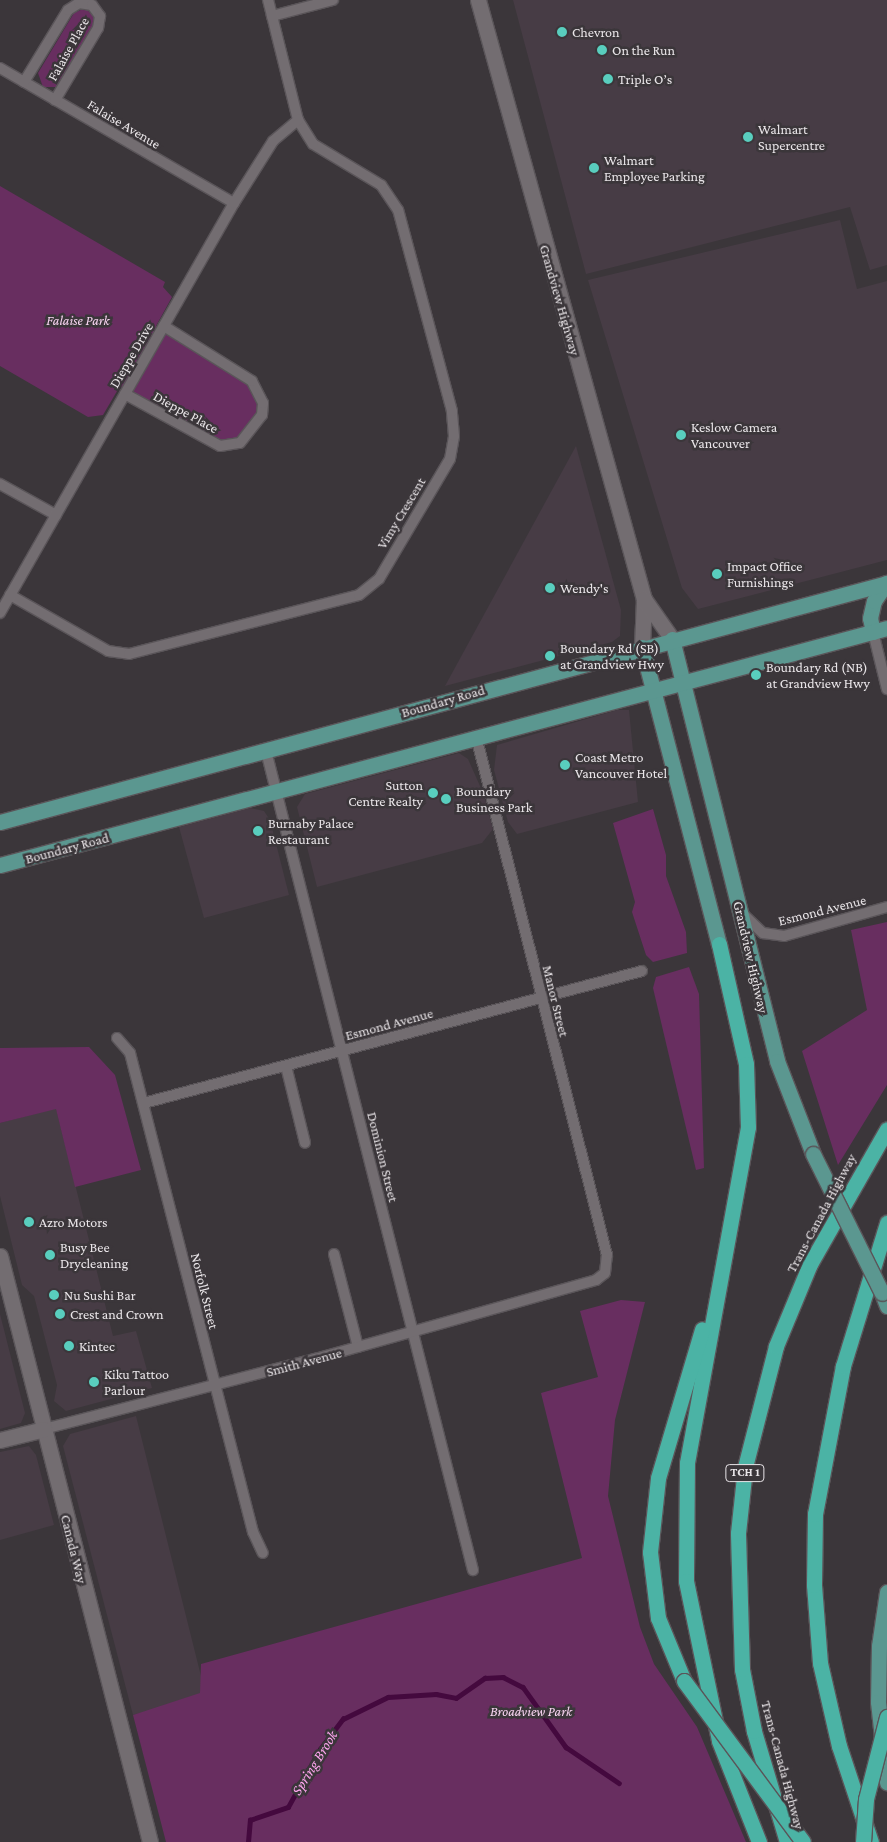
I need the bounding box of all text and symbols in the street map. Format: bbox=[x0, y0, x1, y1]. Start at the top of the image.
street label: Falaise Place bbox=[44, 14, 92, 84]
place label: Chevron bbox=[572, 24, 620, 40]
marker: Chevron bbox=[556, 26, 568, 38]
place label: On the Run bbox=[612, 42, 675, 58]
marker: On the Run bbox=[596, 44, 608, 56]
place label: Triple O’s bbox=[618, 71, 672, 87]
marker: Triple O’s bbox=[602, 73, 614, 85]
street label: Falaise Avenue bbox=[84, 96, 164, 152]
place label: Walmart Supercentre bbox=[758, 121, 825, 154]
marker: Walmart Supercentre bbox=[742, 131, 754, 143]
place label: Walmart Employee Parking bbox=[604, 152, 705, 184]
marker: Walmart Employee Parking bbox=[588, 162, 600, 174]
street label: Grandview Highway bbox=[536, 243, 584, 357]
park label: Falaise Park bbox=[46, 312, 110, 328]
street label: Dieppe Drive bbox=[105, 319, 157, 391]
street label: Dieppe Place bbox=[151, 387, 221, 437]
place label: Keslow Camera Vancouver bbox=[691, 419, 777, 452]
marker: Keslow Camera Vancouver bbox=[675, 429, 687, 441]
street label: Vimy Crescent bbox=[373, 474, 429, 552]
place label: Impact Office Furnishings bbox=[727, 558, 802, 590]
marker: Impact Office Furnishings bbox=[711, 568, 723, 580]
place label: Wendy's bbox=[560, 580, 608, 596]
marker: Wendy's bbox=[544, 582, 556, 594]
place label: Boundary Rd (SB) at Grandview Hwy bbox=[560, 640, 664, 672]
marker: Boundary Rd (SB) at Grandview Hwy bbox=[544, 650, 556, 662]
place label: Boundary Rd (NB) at Grandview Hwy bbox=[766, 659, 870, 692]
marker: Boundary Rd (NB) at Grandview Hwy bbox=[750, 669, 762, 681]
street label: Boundary Road bbox=[399, 681, 487, 721]
place label: Coast Metro Vancouver Hotel bbox=[575, 749, 667, 782]
marker: Coast Metro Vancouver Hotel bbox=[559, 759, 571, 771]
place label: Sutton Centre Realty bbox=[348, 777, 423, 810]
place label: Boundary Business Park bbox=[456, 783, 532, 816]
marker: Sutton Centre Realty bbox=[427, 787, 439, 799]
marker: Boundary Business Park bbox=[440, 793, 452, 805]
place label: Burnaby Palace Restaurant bbox=[268, 815, 354, 848]
marker: Burnaby Palace Restaurant bbox=[252, 825, 264, 837]
street label: Boundary Road bbox=[23, 829, 111, 867]
street label: Esmond Avenue bbox=[776, 891, 868, 929]
street label: Grandview Highway bbox=[730, 899, 772, 1015]
street label: Manor Street bbox=[539, 964, 573, 1038]
street label: Esmond Avenue bbox=[343, 1004, 435, 1044]
street label: Dominion Street bbox=[364, 1110, 402, 1204]
street label: Trans-Canada Highway bbox=[783, 1151, 859, 1275]
place label: Azro Motors bbox=[39, 1214, 108, 1230]
marker: Azro Motors bbox=[23, 1216, 35, 1228]
place label: Busy Bee Drycleaning bbox=[60, 1239, 128, 1272]
marker: Busy Bee Drycleaning bbox=[44, 1249, 56, 1261]
street label: Norfolk Street bbox=[187, 1251, 223, 1331]
place label: Nu Sushi Bar bbox=[64, 1287, 136, 1303]
marker: Nu Sushi Bar bbox=[48, 1289, 60, 1301]
place label: Crest and Crown bbox=[70, 1306, 164, 1322]
marker: Crest and Crown bbox=[54, 1308, 66, 1320]
place label: Kintec bbox=[79, 1338, 115, 1354]
marker: Kintec bbox=[63, 1340, 75, 1352]
street label: Smith Avenue bbox=[264, 1344, 344, 1380]
place label: Kiku Tattoo Parlour bbox=[104, 1366, 169, 1398]
marker: Kiku Tattoo Parlour bbox=[88, 1376, 100, 1388]
road number: TCH 1 bbox=[725, 1464, 765, 1482]
street label: Canada Way bbox=[57, 1513, 91, 1585]
street label: Trans-Canada Highway bbox=[758, 1699, 808, 1831]
park label: Broadview Park bbox=[490, 1703, 572, 1719]
water label: Spring Brook bbox=[288, 1727, 342, 1799]

